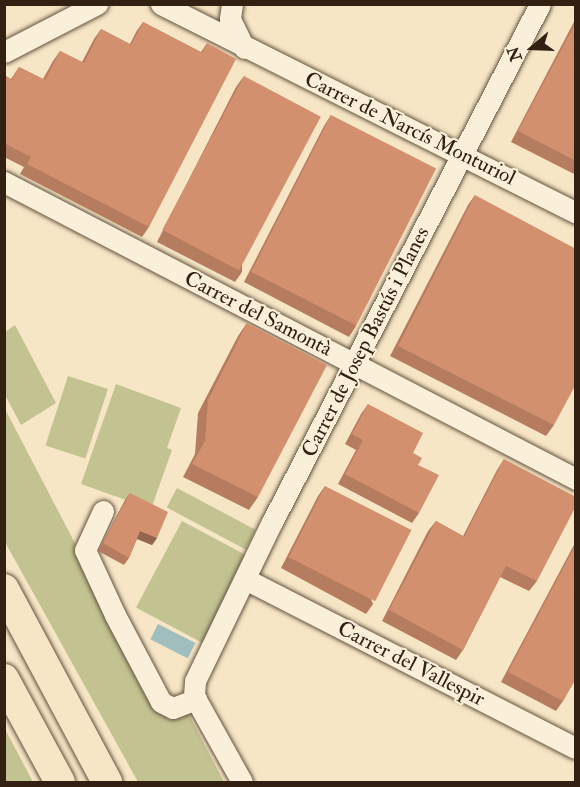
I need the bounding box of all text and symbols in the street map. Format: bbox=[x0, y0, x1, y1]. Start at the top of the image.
north arrow bbox=[502, 18, 562, 78]
text: N bbox=[503, 44, 527, 64]
street label: Carrer de Narcís Monturiol bbox=[300, 67, 520, 191]
street label: Carrer de Josep Bastús i Planes bbox=[297, 223, 435, 461]
street label: Carrer del Samontà bbox=[180, 266, 336, 362]
street label: Carrer del Vallespir bbox=[333, 616, 489, 712]

